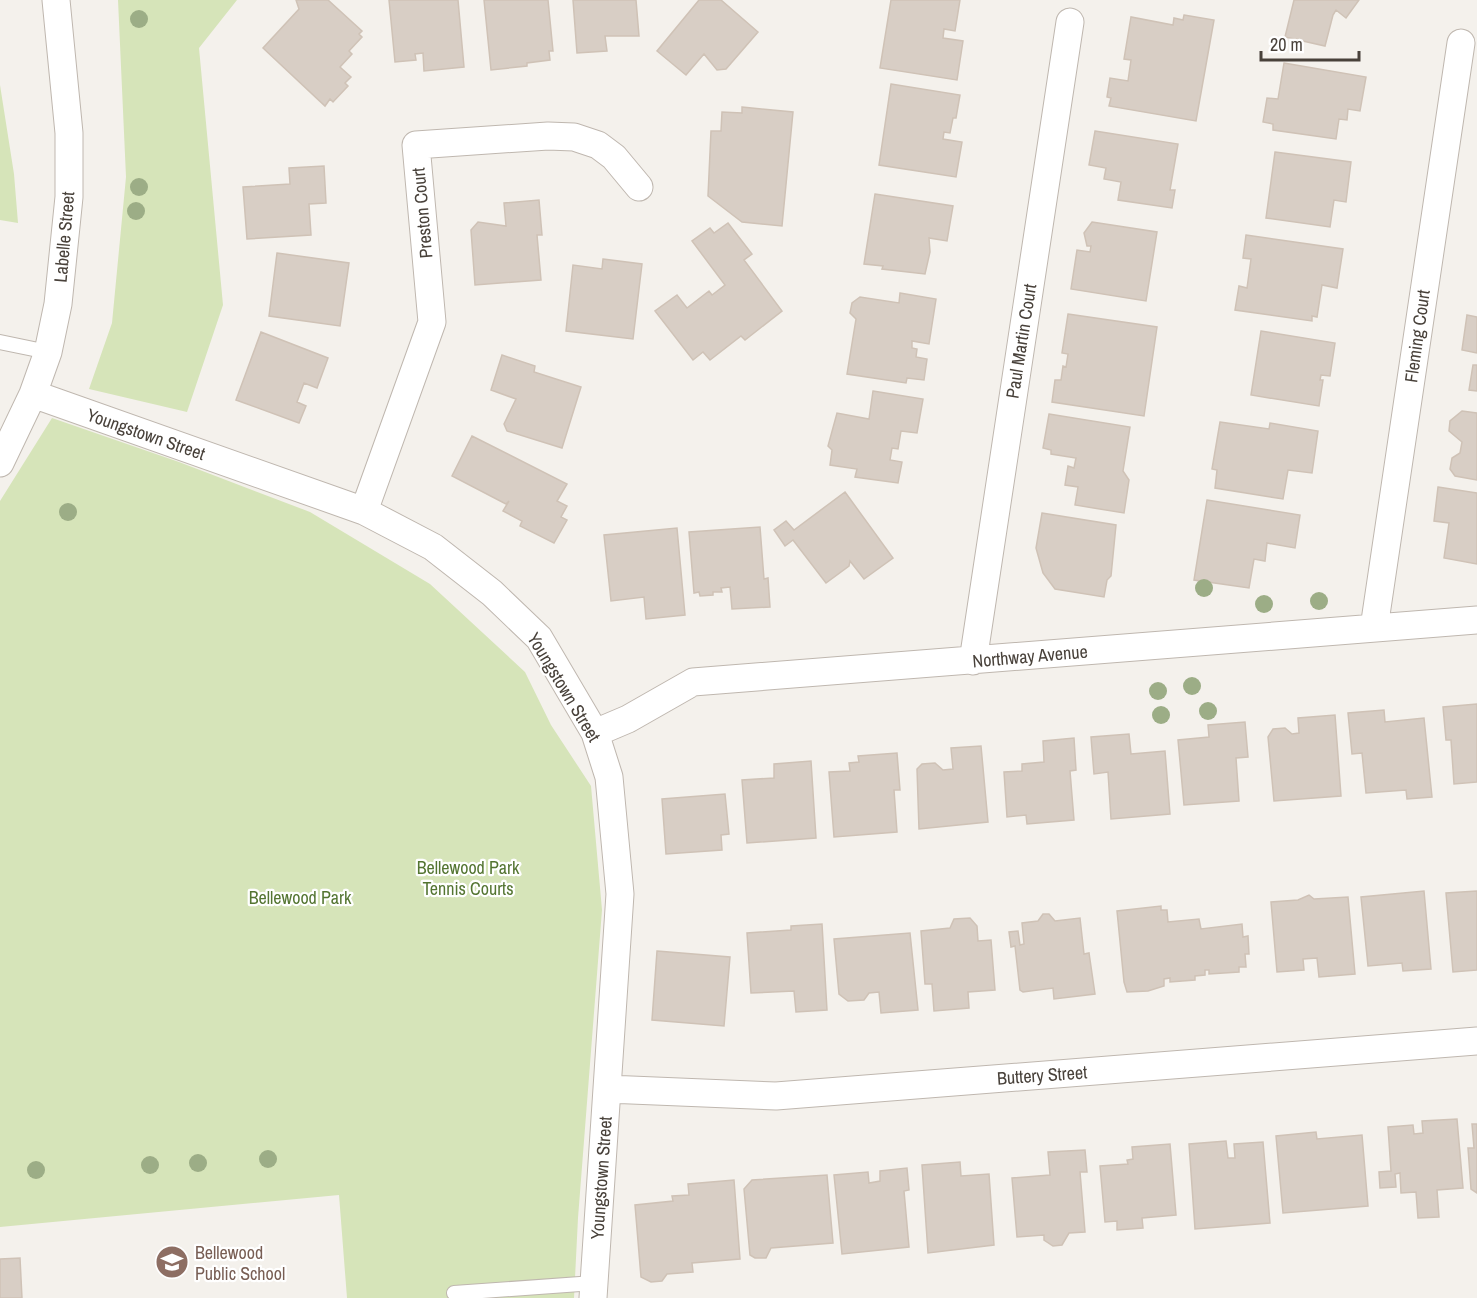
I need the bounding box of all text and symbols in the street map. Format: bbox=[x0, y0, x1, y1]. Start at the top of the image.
scale bar bbox=[1261, 24, 1358, 62]
text: 20 m bbox=[1270, 32, 1303, 57]
street label: Preston Court bbox=[406, 167, 438, 259]
street label: Labelle Street bbox=[48, 191, 80, 283]
street label: Paul Martin Court bbox=[1000, 282, 1042, 400]
street label: Fleming Court bbox=[1398, 288, 1436, 384]
street label: Youngstown Street bbox=[84, 402, 208, 466]
street label: Youngstown Street bbox=[521, 628, 607, 746]
street label: Northway Avenue bbox=[971, 639, 1089, 673]
park label: Bellewood Park Tennis Courts bbox=[417, 855, 520, 901]
park label: Bellewood Park bbox=[249, 885, 352, 910]
street label: Buttery Street bbox=[996, 1059, 1088, 1091]
street label: Youngstown Street bbox=[584, 1115, 618, 1241]
place label: Bellewood Public School bbox=[195, 1240, 285, 1286]
school or university icon: Bellewood Public School bbox=[154, 1244, 190, 1280]

